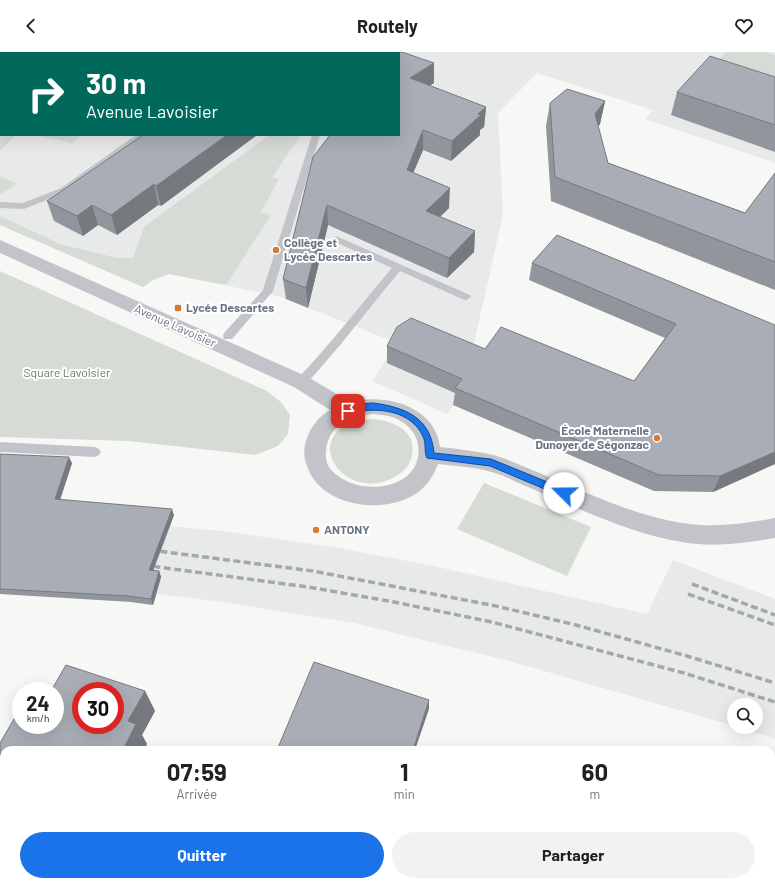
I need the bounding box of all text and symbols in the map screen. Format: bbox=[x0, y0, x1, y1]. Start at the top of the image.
icon: back bbox=[20, 15, 42, 37]
text: Routely bbox=[357, 15, 418, 37]
icon: heart bbox=[733, 15, 755, 37]
text: 30 m bbox=[86, 66, 146, 100]
icon: right bbox=[20, 68, 72, 120]
text: Avenue Lavoisier bbox=[86, 100, 218, 122]
place label: Collège et Lycée Descartes bbox=[284, 235, 372, 263]
marker: Collège et Lycée Descartes bbox=[271, 245, 281, 255]
place label: Lycée Descartes bbox=[186, 300, 274, 314]
street label: Avenue Lavoisier bbox=[132, 301, 219, 350]
marker: Lycée Descartes bbox=[173, 303, 183, 313]
park label: Square Lavoisier bbox=[24, 365, 111, 379]
pin bbox=[331, 394, 365, 428]
icon: arrive bbox=[337, 400, 359, 422]
place label: École Maternelle Dunoyer de Ségonzac bbox=[535, 423, 650, 451]
marker: École Maternelle Dunoyer de Ségonzac bbox=[652, 433, 662, 443]
position arrow bbox=[543, 472, 585, 514]
place label: ANTONY bbox=[324, 522, 370, 536]
marker: ANTONY bbox=[311, 525, 321, 535]
speed limit sign: 30 bbox=[72, 682, 124, 734]
text: 24 bbox=[26, 691, 50, 715]
map controls bbox=[727, 698, 763, 734]
button: search bbox=[727, 698, 763, 734]
text: km/h bbox=[27, 712, 49, 724]
text: 07:59 bbox=[167, 757, 227, 786]
text: 1 bbox=[400, 757, 408, 786]
text: 60 bbox=[582, 757, 608, 786]
text: Arrivée bbox=[177, 786, 217, 802]
text: min bbox=[394, 786, 415, 802]
text: m bbox=[589, 786, 600, 802]
button: Quitter bbox=[20, 832, 384, 878]
button: Partager bbox=[392, 832, 755, 878]

